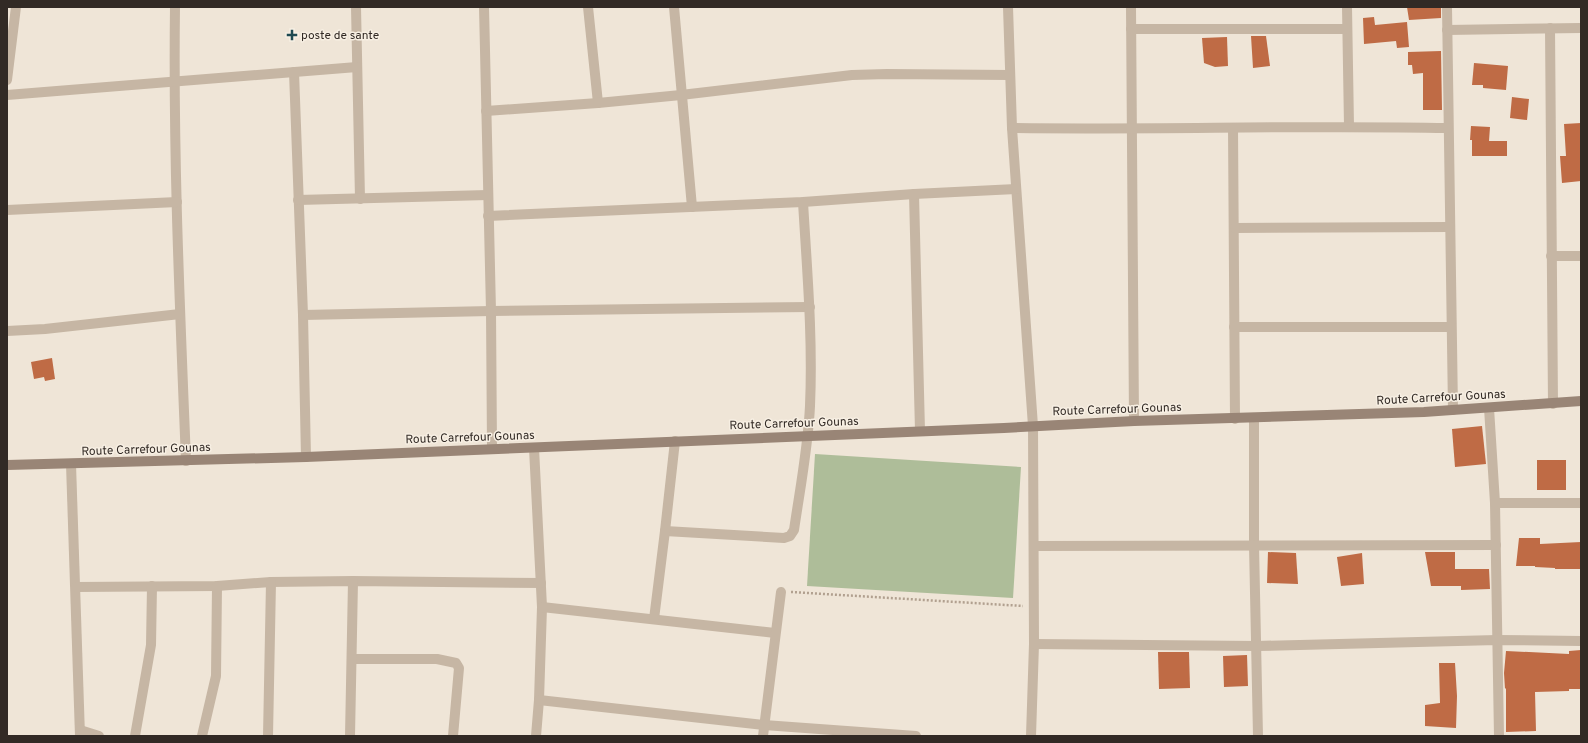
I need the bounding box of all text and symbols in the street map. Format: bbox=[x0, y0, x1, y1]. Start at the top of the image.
place label: poste de sante bbox=[301, 28, 379, 44]
marker: poste de sante bbox=[286, 29, 298, 41]
street label: Route Carrefour Gounas bbox=[1376, 387, 1506, 409]
street label: Route Carrefour Gounas bbox=[1052, 400, 1182, 420]
street label: Route Carrefour Gounas bbox=[729, 414, 859, 434]
street label: Route Carrefour Gounas bbox=[405, 428, 535, 448]
street label: Route Carrefour Gounas bbox=[81, 440, 211, 460]

